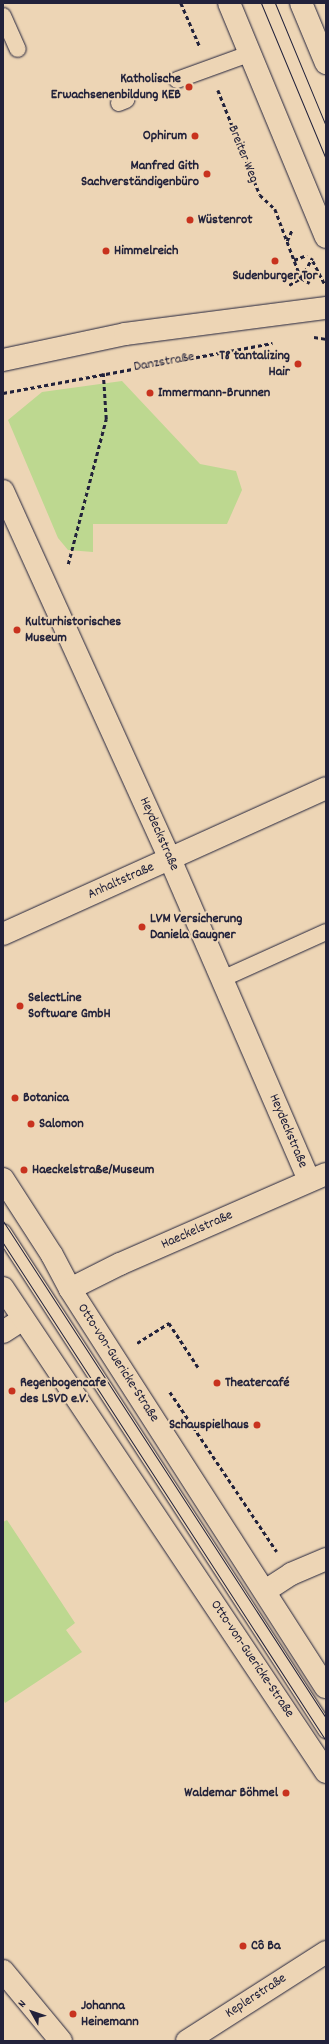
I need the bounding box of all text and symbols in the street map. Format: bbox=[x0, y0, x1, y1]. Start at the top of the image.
place label: Katholische Erwachsenenbildung KEB bbox=[51, 71, 181, 104]
marker: Katholische Erwachsenenbildung KEB bbox=[184, 82, 194, 92]
street label: Breiter Weg bbox=[224, 123, 262, 185]
place label: Ophirum bbox=[143, 128, 187, 144]
marker: Ophirum bbox=[190, 131, 200, 141]
place label: Manfred Gith Sachverständigenbüro bbox=[81, 158, 199, 190]
marker: Manfred Gith Sachverständigenbüro bbox=[202, 169, 212, 179]
place label: Wüstenrot bbox=[198, 212, 252, 228]
marker: Wüstenrot bbox=[185, 215, 195, 225]
place label: Himmelreich bbox=[114, 243, 178, 259]
marker: Himmelreich bbox=[101, 246, 111, 256]
marker: Sudenburger Tor bbox=[270, 256, 280, 266]
place label: Sudenburger Tor bbox=[232, 268, 318, 284]
street label: Danzstraße bbox=[132, 348, 196, 376]
place label: T8 tantalizing Hair bbox=[219, 348, 290, 380]
marker: T8 tantalizing Hair bbox=[293, 359, 303, 369]
place label: Immermann-Brunnen bbox=[158, 385, 270, 401]
marker: Immermann-Brunnen bbox=[145, 388, 155, 398]
place label: Kulturhistorisches Museum bbox=[25, 614, 121, 646]
marker: Kulturhistorisches Museum bbox=[12, 625, 22, 635]
street label: Heydeckstraße bbox=[135, 795, 183, 873]
street label: Anhaltstraße bbox=[85, 859, 157, 903]
place label: LVM Versicherung Daniela Gaugner bbox=[150, 911, 242, 944]
marker: LVM Versicherung Daniela Gaugner bbox=[137, 922, 147, 932]
place label: SelectLine Software GmbH bbox=[28, 990, 111, 1022]
marker: SelectLine Software GmbH bbox=[15, 1001, 25, 1011]
place label: Botanica bbox=[23, 1090, 69, 1106]
street label: Heydeckstraße bbox=[265, 1091, 311, 1171]
marker: Botanica bbox=[10, 1093, 20, 1103]
place label: Salomon bbox=[39, 1116, 84, 1132]
marker: Salomon bbox=[26, 1119, 36, 1129]
place label: Haeckelstraße/Museum bbox=[32, 1162, 154, 1178]
marker: Haeckelstraße/Museum bbox=[19, 1165, 29, 1175]
street label: Haeckelstraße bbox=[159, 1207, 235, 1253]
street label: Otto-von-Guericke-Straße bbox=[73, 1301, 163, 1425]
place label: Regenbogencafe des LSVD e.V. bbox=[20, 1375, 106, 1408]
place label: Theatercafé bbox=[225, 1375, 289, 1391]
marker: Theatercafé bbox=[212, 1378, 222, 1388]
marker: Regenbogencafe des LSVD e.V. bbox=[7, 1386, 17, 1396]
place label: Schauspielhaus bbox=[169, 1417, 249, 1433]
marker: Schauspielhaus bbox=[252, 1420, 262, 1430]
street label: Otto-von-Guericke-Straße bbox=[206, 1597, 298, 1721]
place label: Waldemar Böhmel bbox=[184, 1785, 278, 1801]
marker: Waldemar Böhmel bbox=[281, 1788, 291, 1798]
place label: Cô Ba bbox=[251, 1938, 281, 1954]
marker: Cô Ba bbox=[238, 1941, 248, 1951]
street label: Keplerstraße bbox=[222, 1970, 290, 2022]
north arrow bbox=[12, 1992, 52, 2032]
text: N bbox=[15, 1997, 31, 2012]
place label: Johanna Heinemann bbox=[81, 1998, 139, 2030]
marker: Johanna Heinemann bbox=[68, 2009, 78, 2019]

